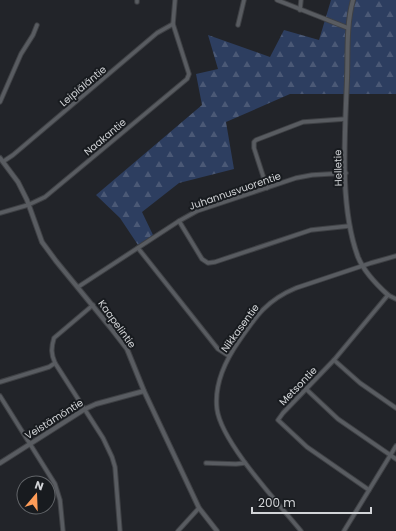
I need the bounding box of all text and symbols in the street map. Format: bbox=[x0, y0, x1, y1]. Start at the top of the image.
street label: Leipiäläntie bbox=[56, 62, 110, 110]
street label: Naakantie bbox=[81, 115, 129, 159]
street label: Helletie bbox=[330, 150, 346, 186]
street label: Juhannusvuorentie bbox=[187, 168, 283, 214]
street label: Kaapelintie bbox=[94, 297, 140, 351]
street label: Nikkasentie bbox=[217, 301, 263, 355]
street label: Metsontie bbox=[276, 363, 320, 409]
street label: Veistämöntie bbox=[22, 395, 86, 443]
north arrow bbox=[16, 475, 56, 515]
text: N bbox=[33, 477, 46, 494]
scale bar bbox=[252, 489, 371, 515]
text: 200 m bbox=[258, 494, 296, 511]

